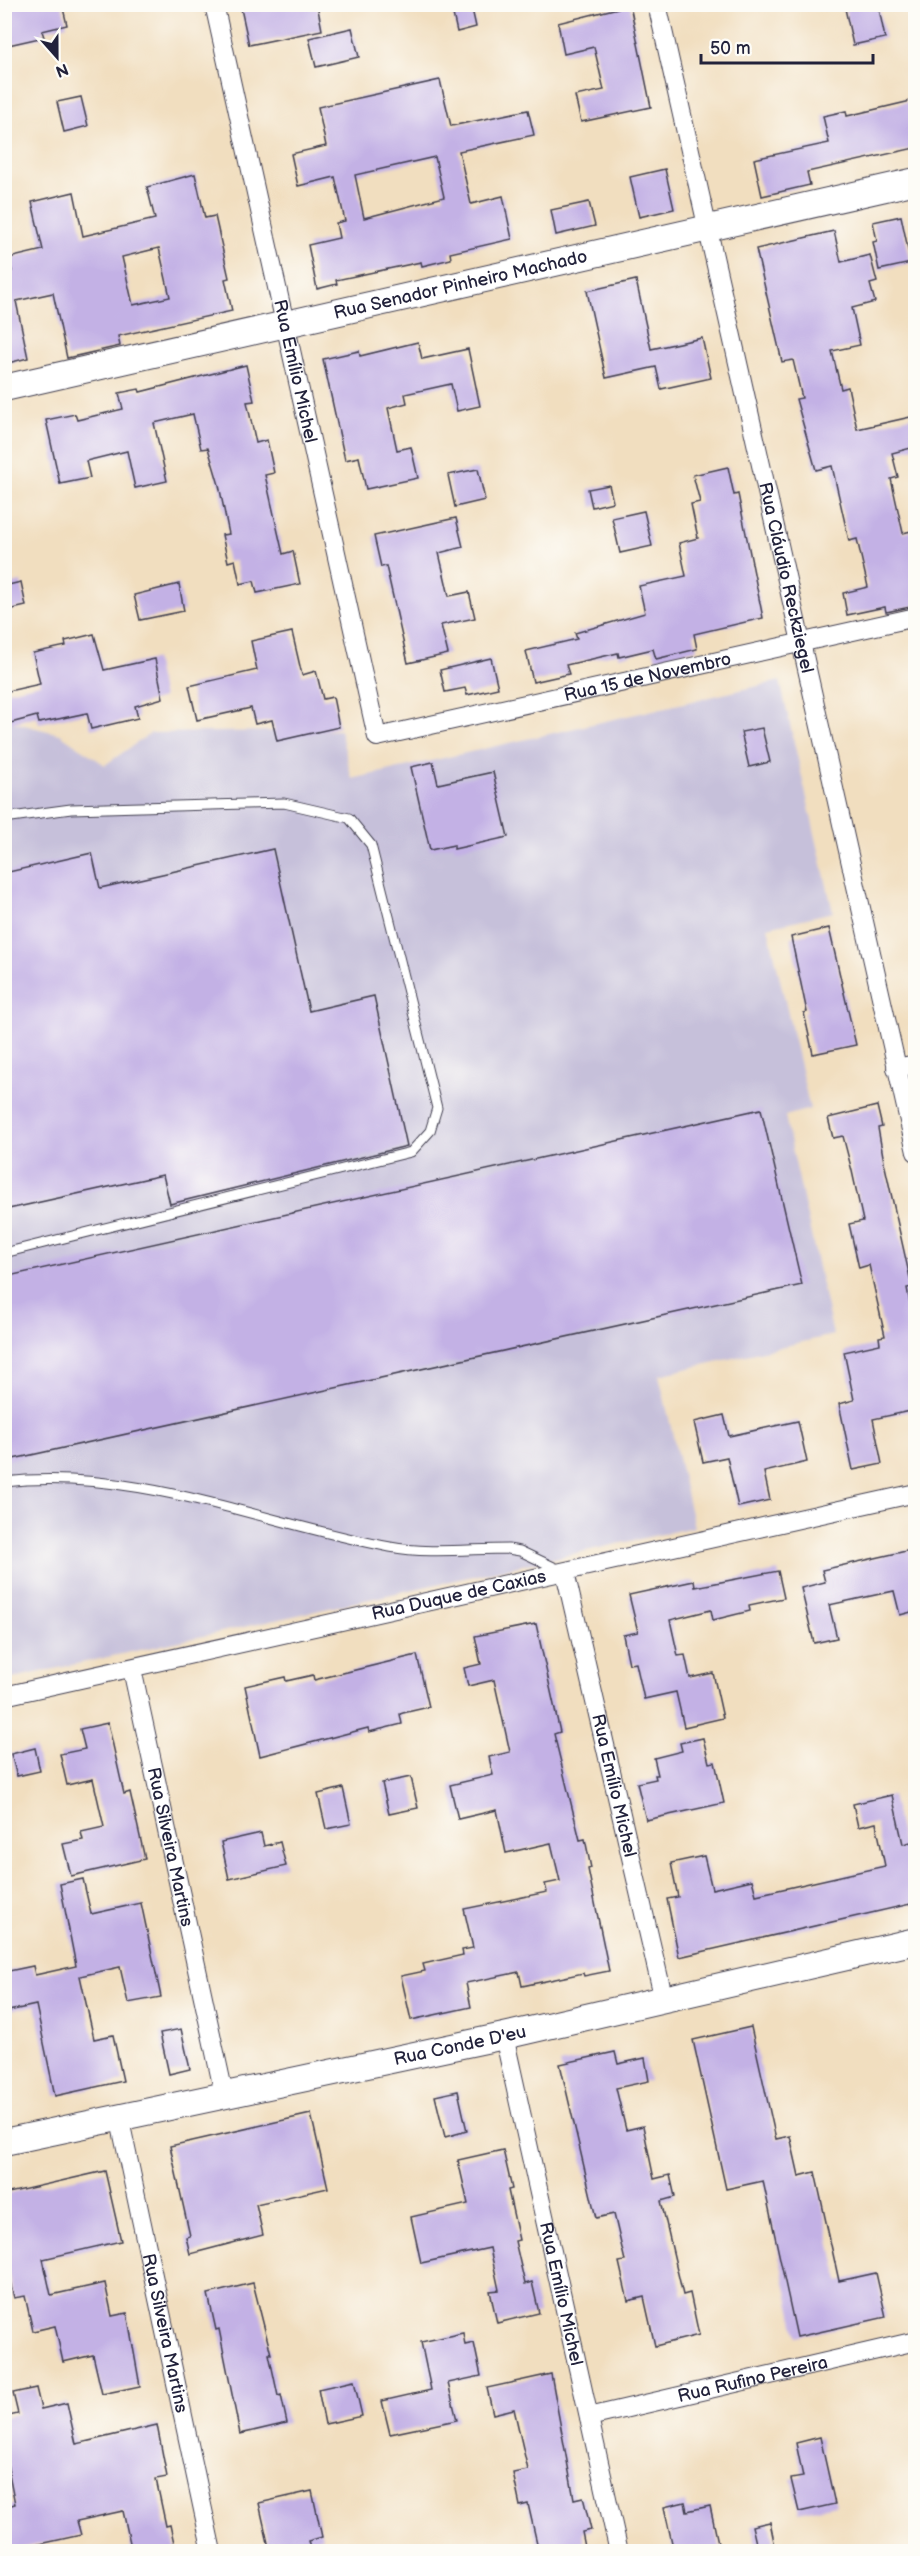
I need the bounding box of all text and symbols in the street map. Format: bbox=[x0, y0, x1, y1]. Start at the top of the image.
north arrow bbox=[27, 27, 87, 87]
scale bar bbox=[701, 27, 874, 65]
text: 50 m bbox=[710, 38, 751, 59]
text: N bbox=[53, 59, 71, 81]
street label: Rua Senador Pinheiro Machado bbox=[332, 245, 589, 323]
street label: Rua Emílio Michel bbox=[269, 297, 322, 445]
street label: Rua Cláudio Reckziegel bbox=[755, 480, 818, 675]
street label: Rua 15 de Novembro bbox=[562, 648, 733, 706]
street label: Rua Duque de Caxias bbox=[370, 1565, 548, 1624]
street label: Rua Emílio Michel bbox=[588, 1712, 641, 1859]
street label: Rua Silveira Martins bbox=[143, 1765, 198, 1929]
street label: Rua Conde D'eu bbox=[392, 2021, 528, 2070]
street label: Rua Emílio Michel bbox=[535, 2220, 588, 2367]
street label: Rua Silveira Martins bbox=[138, 2251, 193, 2415]
street label: Rua Rufino Pereira bbox=[676, 2351, 830, 2407]

